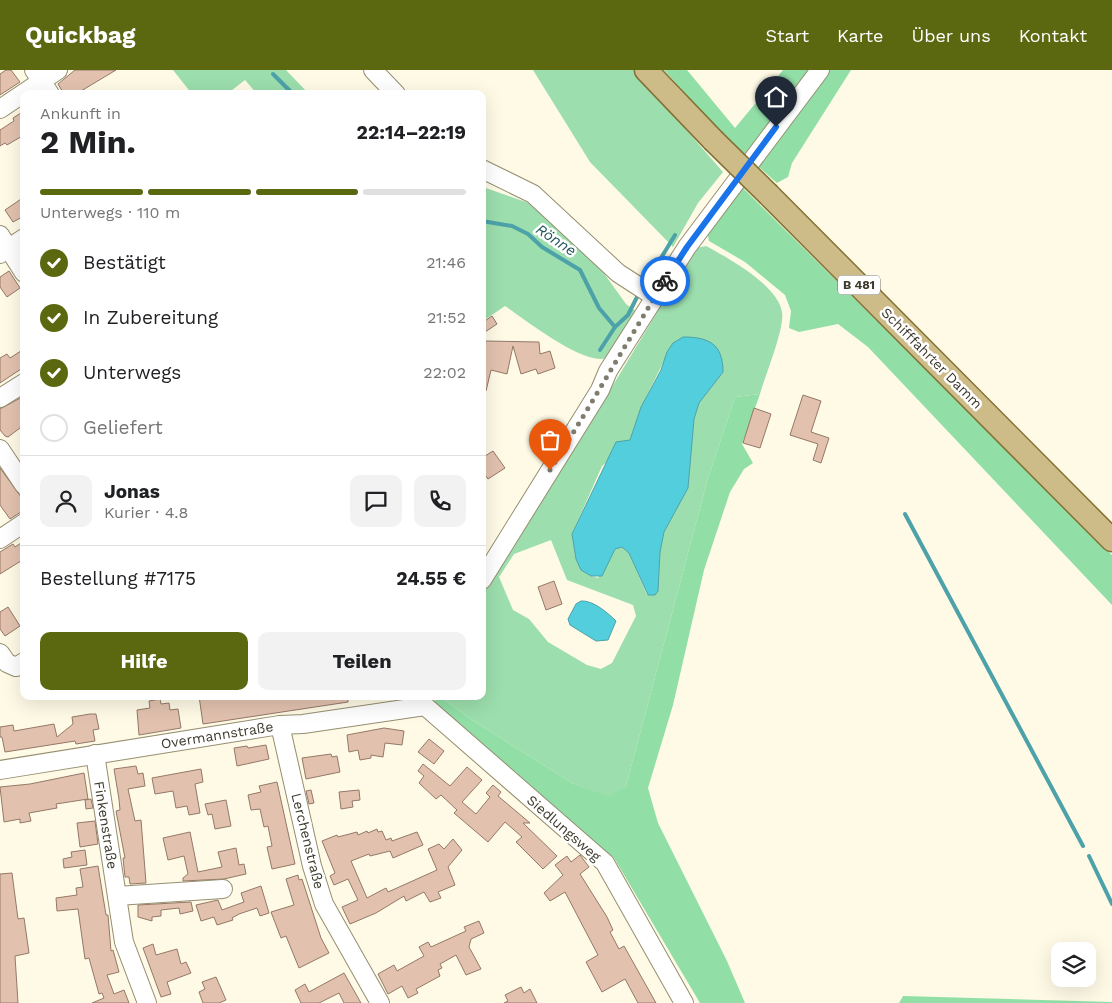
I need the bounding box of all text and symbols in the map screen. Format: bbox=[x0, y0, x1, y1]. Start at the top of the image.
text: Quickbag bbox=[25, 21, 135, 49]
text: Start bbox=[765, 25, 809, 46]
text: Karte bbox=[837, 25, 884, 46]
text: Über uns bbox=[912, 25, 991, 46]
text: Kontakt bbox=[1019, 25, 1087, 46]
pin bbox=[755, 76, 797, 127]
icon: home bbox=[762, 83, 790, 111]
text: Ankunft in bbox=[40, 104, 121, 123]
text: 22:14–22:19 bbox=[357, 121, 466, 144]
text: 2 Min. bbox=[40, 123, 136, 161]
text: Unterwegs · 110 m bbox=[40, 203, 180, 222]
water label: Rönne bbox=[532, 220, 580, 260]
icon: check bbox=[40, 249, 68, 277]
text: Bestätigt bbox=[83, 251, 166, 274]
text: 21:46 bbox=[426, 253, 466, 272]
courier bbox=[640, 256, 690, 306]
icon: bike bbox=[651, 267, 679, 295]
road number: B 481 bbox=[838, 276, 880, 294]
icon: check bbox=[40, 304, 68, 332]
street label: Schifffahrter Damm bbox=[878, 304, 986, 412]
text: In Zubereitung bbox=[83, 306, 218, 329]
text: 21:52 bbox=[427, 308, 466, 327]
icon: check bbox=[40, 359, 68, 387]
text: Unterwegs bbox=[83, 361, 181, 384]
text: 22:02 bbox=[423, 363, 466, 382]
text: Geliefert bbox=[83, 416, 163, 439]
pin bbox=[529, 419, 571, 470]
icon: bag bbox=[536, 426, 564, 454]
button: person bbox=[40, 475, 92, 527]
button: chat bbox=[350, 475, 402, 527]
button: phone bbox=[414, 475, 466, 527]
text: Jonas bbox=[104, 480, 160, 503]
text: Kurier · 4.8 bbox=[104, 503, 188, 522]
text: Bestellung #7175 bbox=[40, 567, 196, 590]
text: 24.55 € bbox=[396, 567, 466, 590]
button: Hilfe bbox=[40, 632, 248, 690]
button: Teilen bbox=[258, 632, 466, 690]
street label: Overmannstraße bbox=[160, 718, 274, 752]
street label: Finkenstraße bbox=[91, 780, 121, 870]
street label: Lerchenstraße bbox=[288, 791, 328, 891]
street label: Siedlungsweg bbox=[524, 792, 605, 865]
map controls bbox=[1051, 942, 1096, 987]
button: layers bbox=[1051, 942, 1096, 987]

